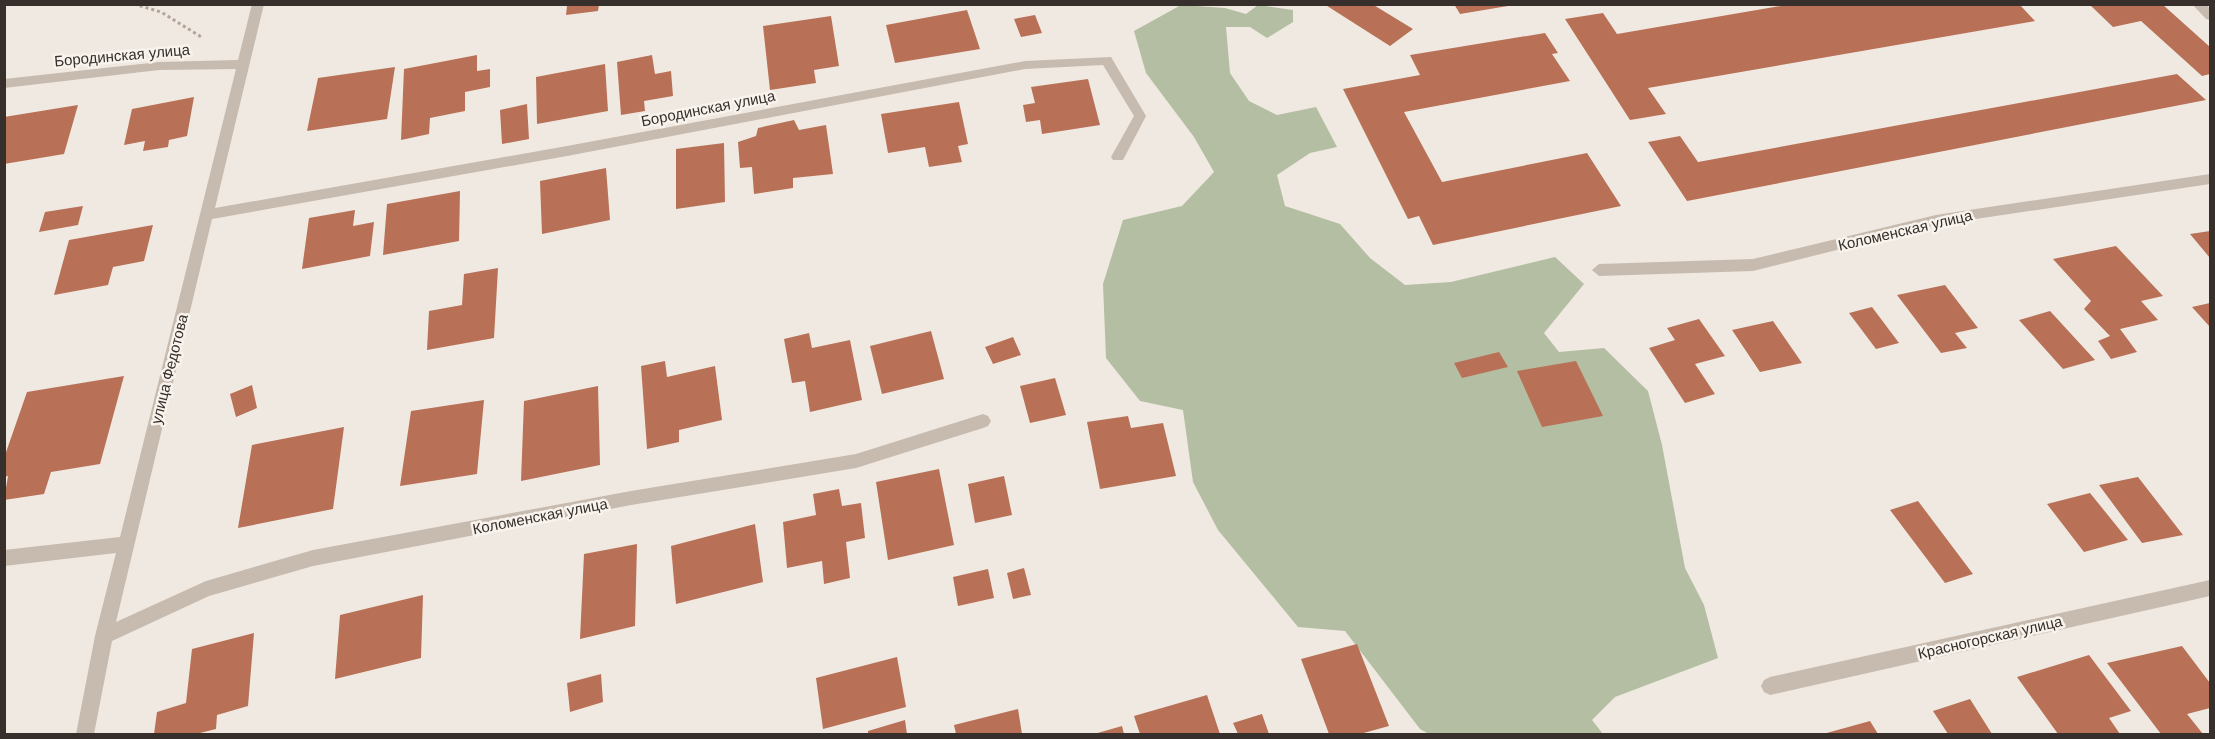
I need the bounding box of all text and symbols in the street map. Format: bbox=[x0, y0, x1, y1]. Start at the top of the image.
street label: Бородинская улица bbox=[53, 41, 191, 69]
street label: Бородинская улица bbox=[640, 87, 777, 129]
street label: Коломенская улица bbox=[1836, 206, 1974, 254]
street label: улица Федотова bbox=[147, 312, 191, 426]
street label: Коломенская улица bbox=[471, 494, 610, 537]
street label: Красногорская улица bbox=[1916, 612, 2064, 662]

